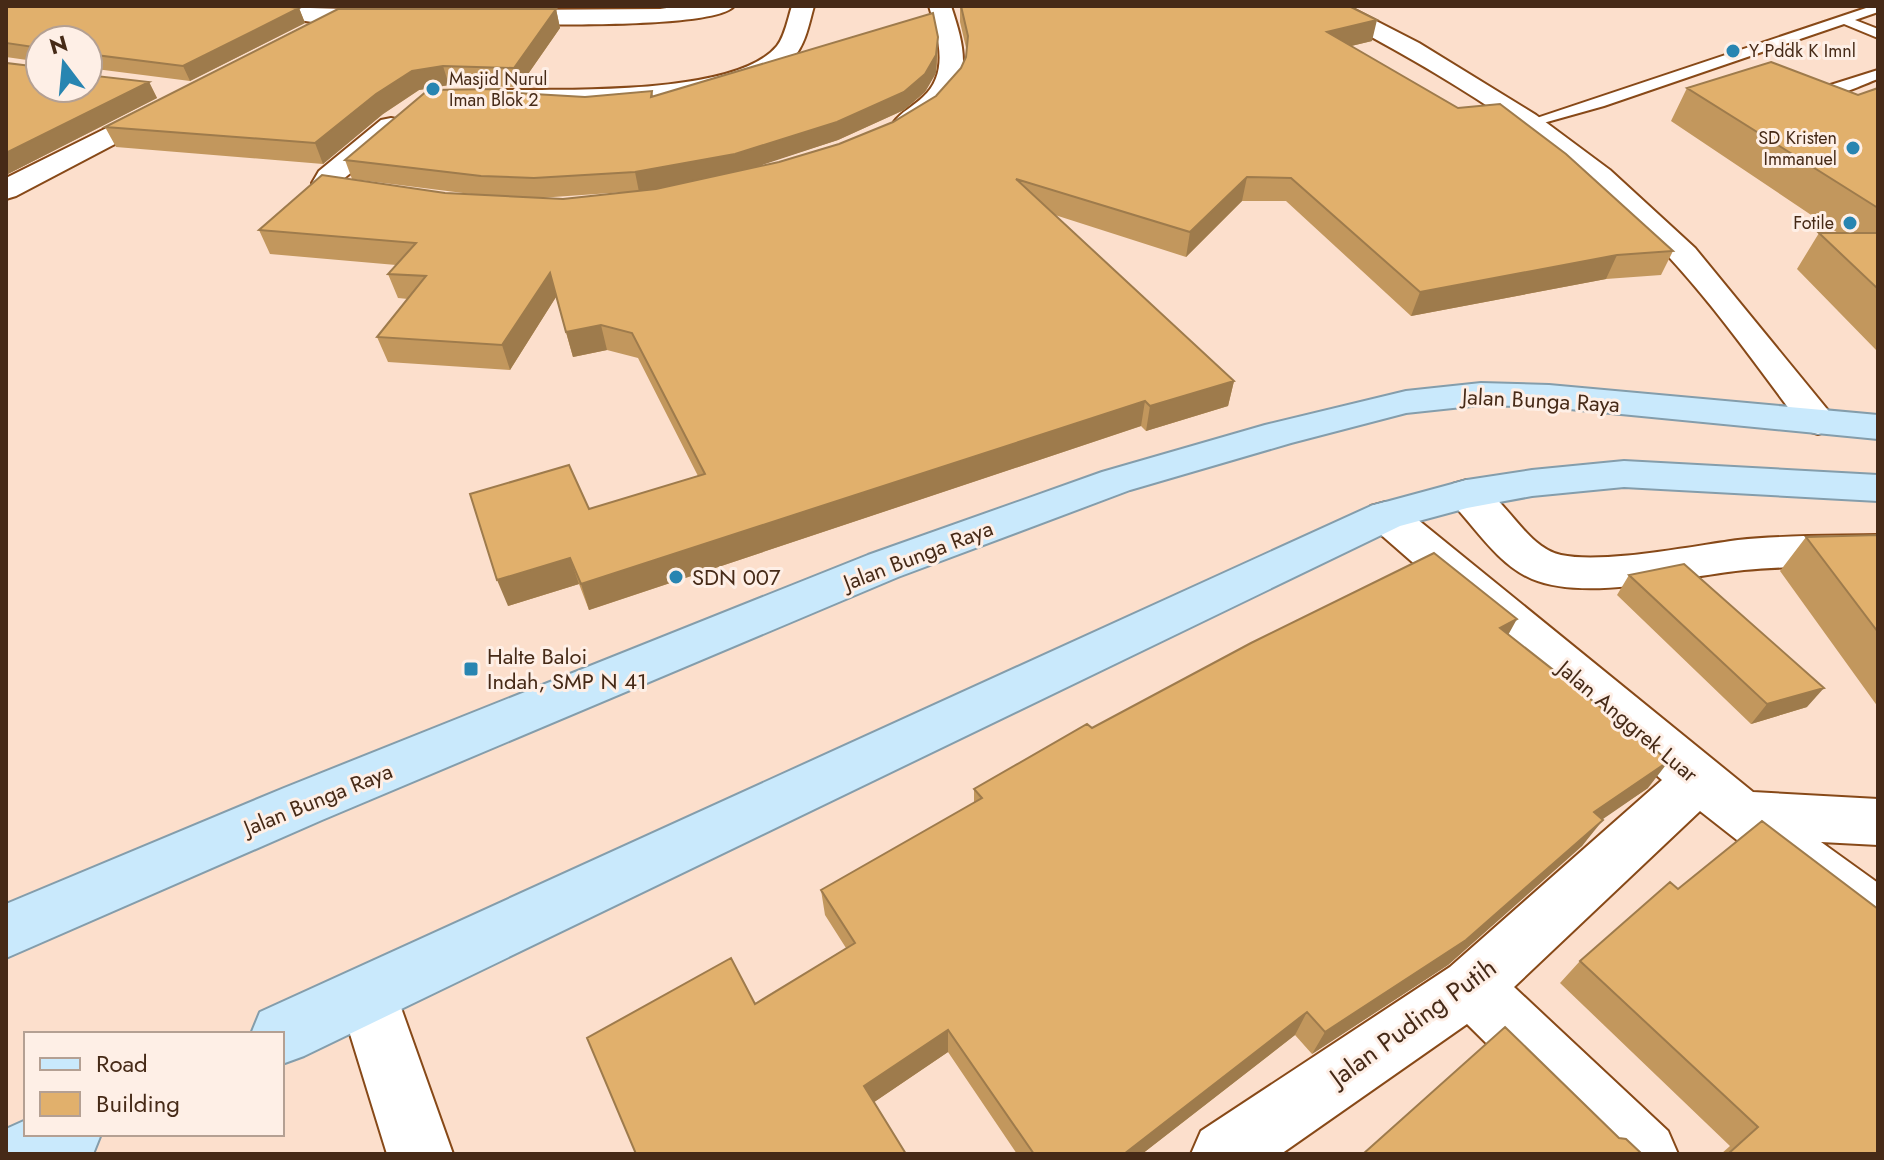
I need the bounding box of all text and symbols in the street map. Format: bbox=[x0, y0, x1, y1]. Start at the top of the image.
north arrow bbox=[24, 24, 104, 104]
text: N bbox=[46, 27, 71, 63]
place label: Y Pddk K Imnl bbox=[1749, 38, 1856, 64]
marker: Y Pddk K Imnl bbox=[1724, 42, 1742, 60]
place label: Masjid Nurul Iman Blok 2 bbox=[449, 66, 548, 113]
marker: Masjid Nurul Iman Blok 2 bbox=[424, 80, 442, 98]
place label: SD Kristen Immanuel bbox=[1758, 125, 1837, 172]
marker: SD Kristen Immanuel bbox=[1844, 139, 1862, 157]
place label: Fotile bbox=[1793, 210, 1834, 236]
marker: Fotile bbox=[1841, 214, 1859, 232]
street label: Jalan Bunga Raya bbox=[1458, 380, 1621, 420]
street label: Jalan Bunga Raya bbox=[836, 512, 997, 599]
place label: SDN 007 bbox=[692, 561, 781, 593]
marker: SDN 007 bbox=[667, 568, 685, 586]
place label: Halte Baloi Indah, SMP N 41 bbox=[487, 640, 647, 697]
street label: Jalan Anggrek Luar bbox=[1548, 651, 1706, 790]
marker: Halte Baloi Indah, SMP N 41 bbox=[462, 660, 480, 678]
street label: Jalan Bunga Raya bbox=[236, 755, 397, 845]
street label: Jalan Puding Putih bbox=[1319, 948, 1504, 1097]
legend bbox=[24, 1032, 284, 1136]
text: Road bbox=[96, 1046, 148, 1081]
text: Building bbox=[96, 1086, 180, 1121]

